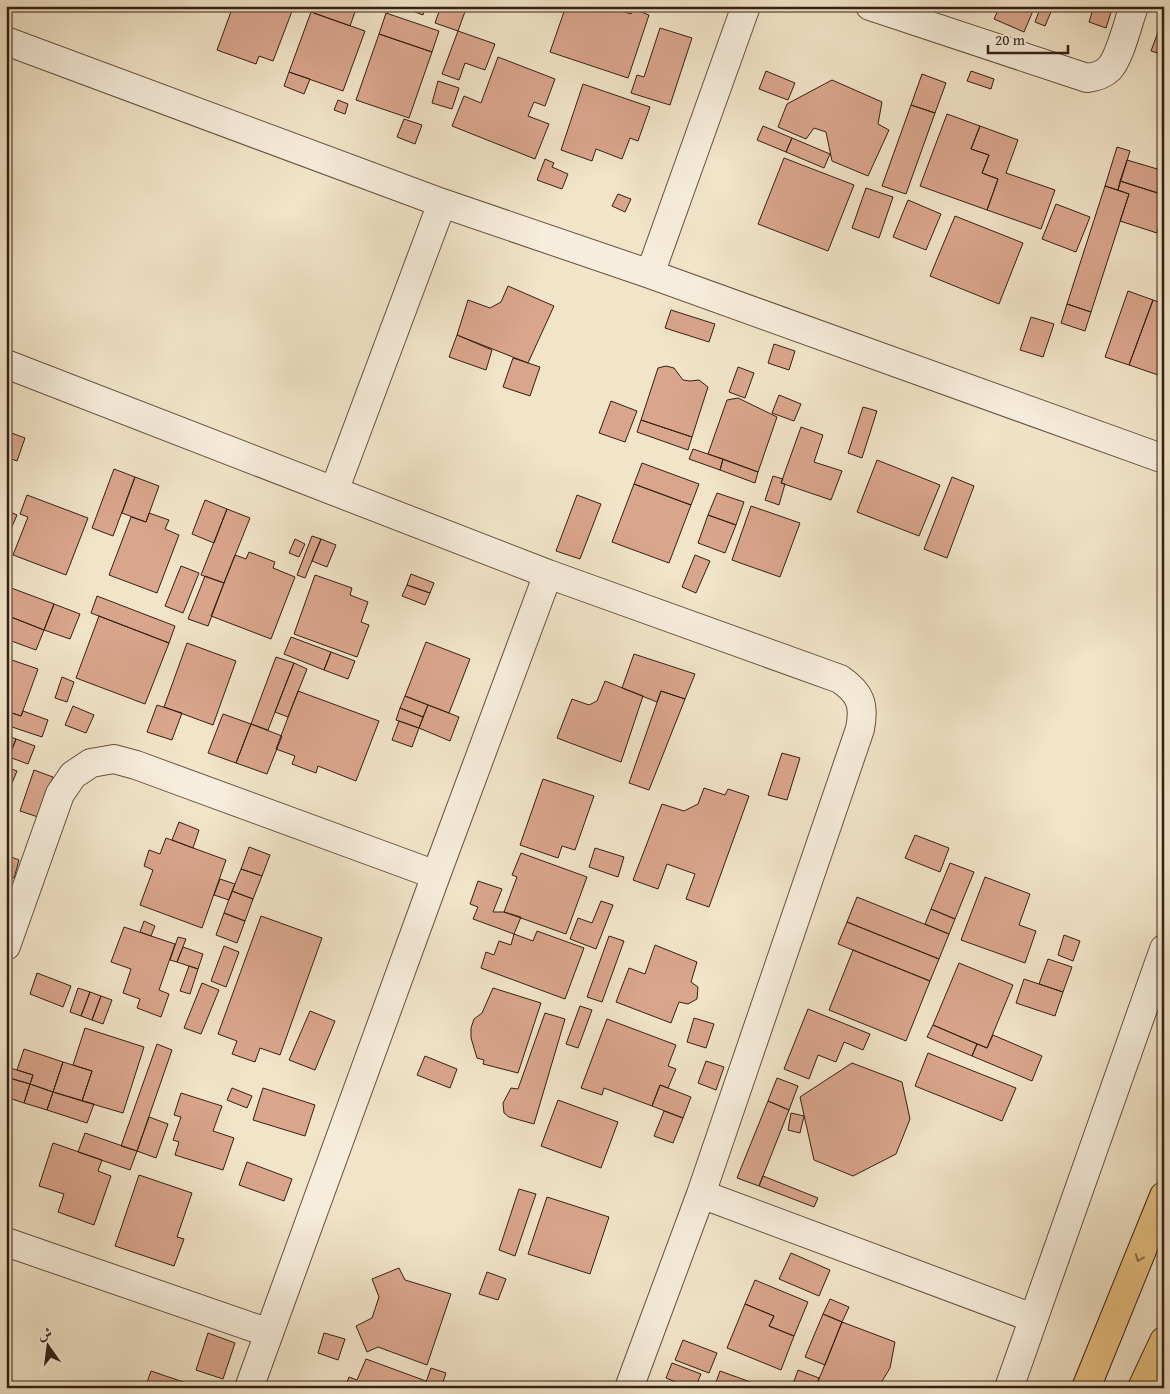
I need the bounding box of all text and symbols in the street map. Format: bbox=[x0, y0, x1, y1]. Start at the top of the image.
scale bar bbox=[988, 22, 1068, 54]
text: 20 m bbox=[995, 29, 1026, 50]
one-way arrow bbox=[1135, 1253, 1146, 1262]
north arrow bbox=[22, 1322, 72, 1372]
text: ش bbox=[36, 1322, 54, 1345]

